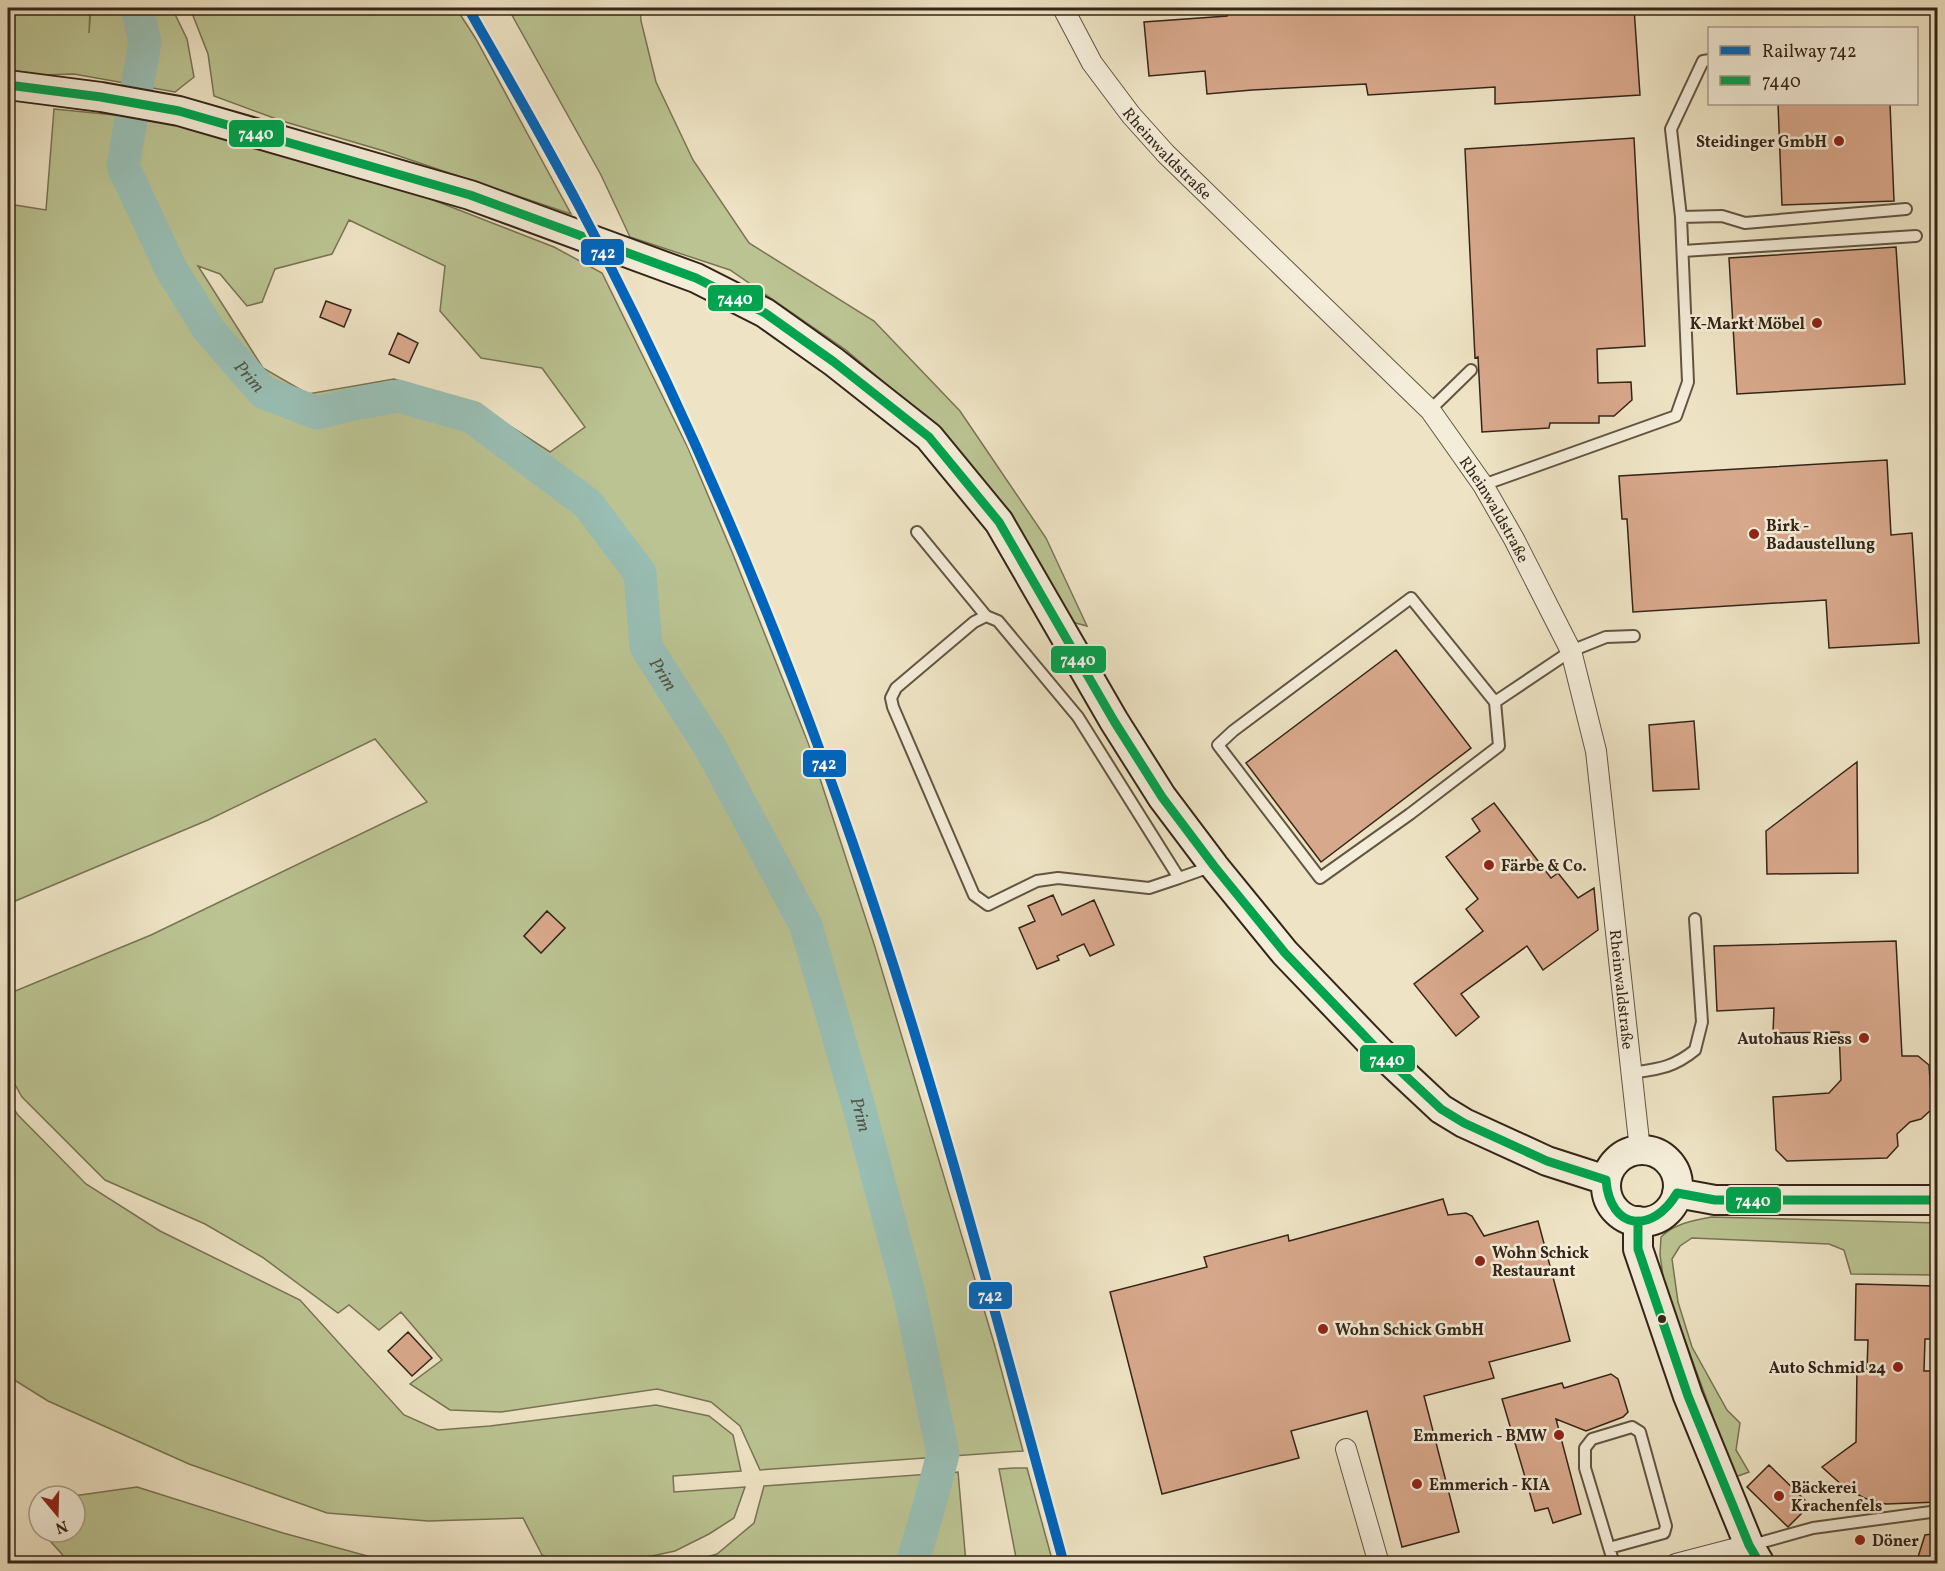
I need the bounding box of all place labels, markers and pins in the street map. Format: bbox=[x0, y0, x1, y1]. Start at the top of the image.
place label: Steidinger GmbH bbox=[1696, 132, 1827, 154]
marker: Steidinger GmbH bbox=[1832, 134, 1846, 148]
place label: K-Markt Möbel bbox=[1690, 314, 1806, 336]
marker: K-Markt Möbel bbox=[1810, 316, 1824, 330]
place label: Birk - Badaustellung bbox=[1766, 516, 1875, 556]
marker: Birk - Badaustellung bbox=[1747, 527, 1761, 541]
place label: Färbe & Co. bbox=[1501, 856, 1587, 878]
marker: Färbe & Co. bbox=[1482, 858, 1496, 872]
place label: Autohaus Riess bbox=[1737, 1029, 1852, 1051]
marker: Autohaus Riess bbox=[1857, 1031, 1871, 1045]
place label: Wohn Schick Restaurant bbox=[1492, 1243, 1589, 1283]
marker: Wohn Schick Restaurant bbox=[1473, 1254, 1487, 1268]
unlabelled marker bbox=[1656, 1313, 1668, 1325]
place label: Wohn Schick GmbH bbox=[1335, 1320, 1484, 1342]
marker: Wohn Schick GmbH bbox=[1316, 1322, 1330, 1336]
place label: Auto Schmid 24 bbox=[1769, 1358, 1886, 1380]
marker: Auto Schmid 24 bbox=[1891, 1360, 1905, 1374]
place label: Emmerich - BMW bbox=[1413, 1426, 1547, 1448]
marker: Emmerich - BMW bbox=[1552, 1428, 1566, 1442]
place label: Emmerich - KIA bbox=[1429, 1475, 1551, 1497]
marker: Emmerich - KIA bbox=[1410, 1477, 1424, 1491]
place label: Bäckerei Krachenfels bbox=[1791, 1478, 1882, 1518]
marker: Bäckerei Krachenfels bbox=[1772, 1489, 1786, 1503]
place label: Döner bbox=[1872, 1531, 1919, 1553]
marker: Döner bbox=[1853, 1533, 1867, 1547]

